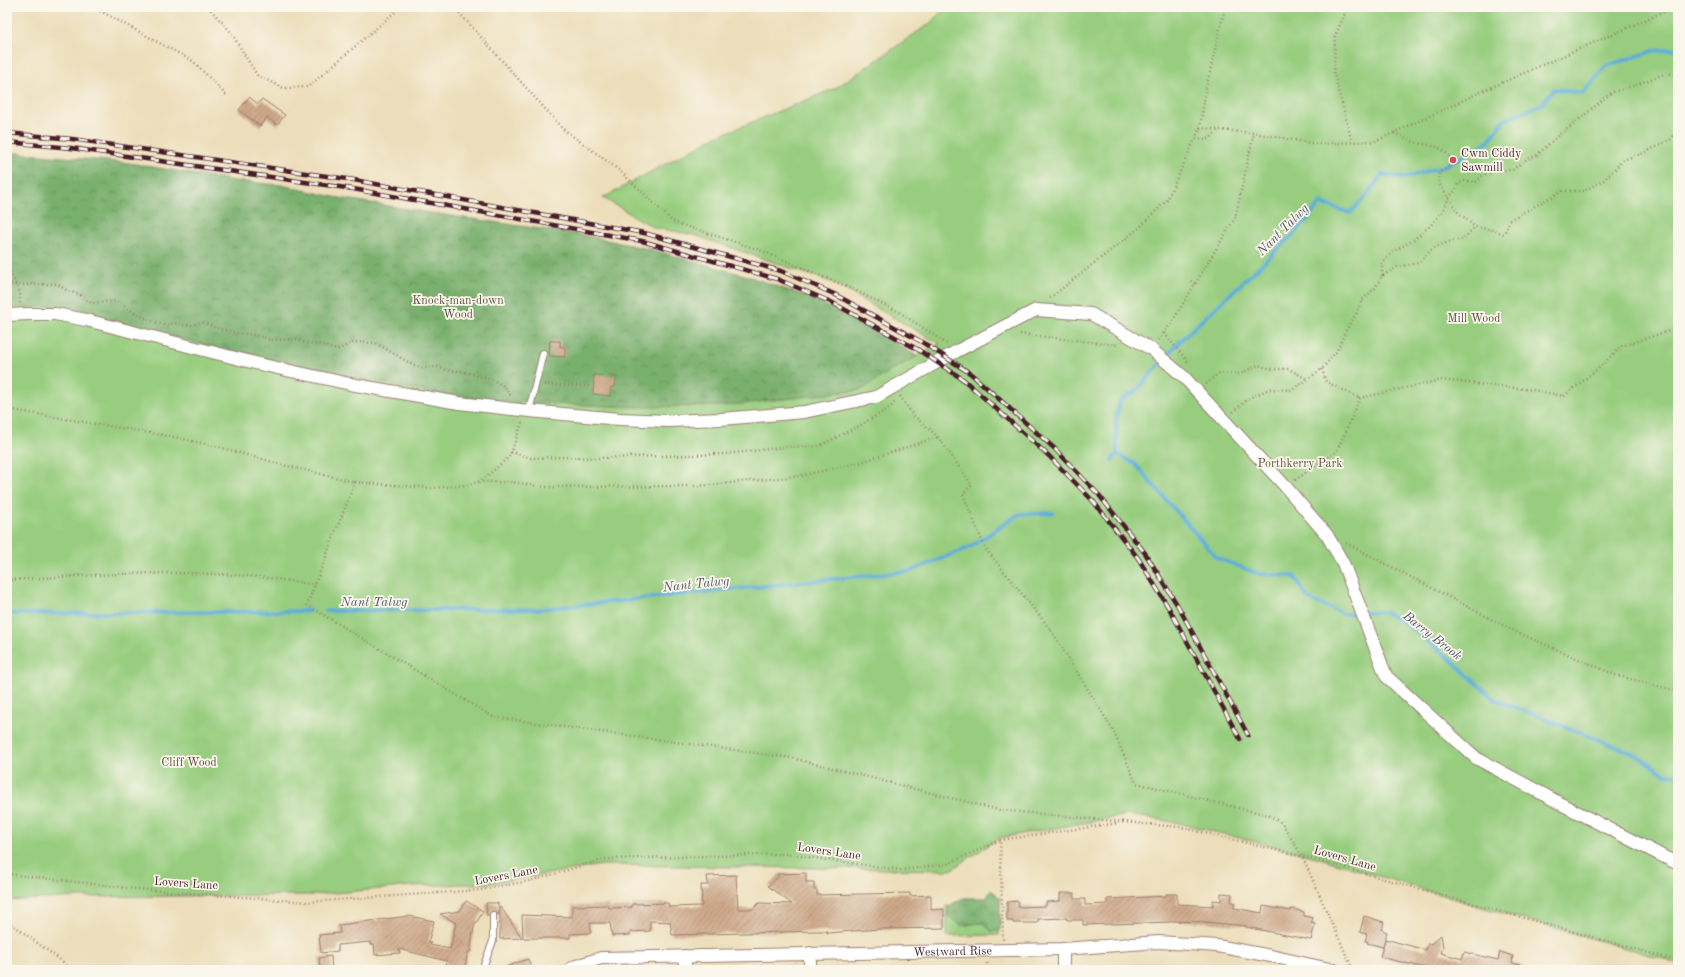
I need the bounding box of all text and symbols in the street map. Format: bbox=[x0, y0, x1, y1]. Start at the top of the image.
place label: Cwm Ciddy Sawmill bbox=[1461, 148, 1522, 174]
marker: Cwm Ciddy Sawmill bbox=[1448, 155, 1458, 165]
water label: Nant Talwg bbox=[1254, 202, 1311, 259]
park label: Knock-man-down Wood bbox=[412, 295, 504, 321]
park label: Mill Wood bbox=[1448, 313, 1500, 325]
park label: Porthkerry Park bbox=[1257, 458, 1343, 470]
water label: Nant Talwg bbox=[661, 575, 730, 595]
water label: Nant Talwg bbox=[340, 596, 407, 609]
water label: Barry Brook bbox=[1400, 609, 1464, 663]
park label: Cliff Wood bbox=[161, 757, 217, 769]
street label: Lovers Lane bbox=[796, 842, 862, 862]
street label: Lovers Lane bbox=[1312, 844, 1378, 874]
street label: Lovers Lane bbox=[474, 864, 539, 888]
street label: Lovers Lane bbox=[153, 876, 219, 892]
street label: Westward Rise bbox=[913, 945, 993, 959]

